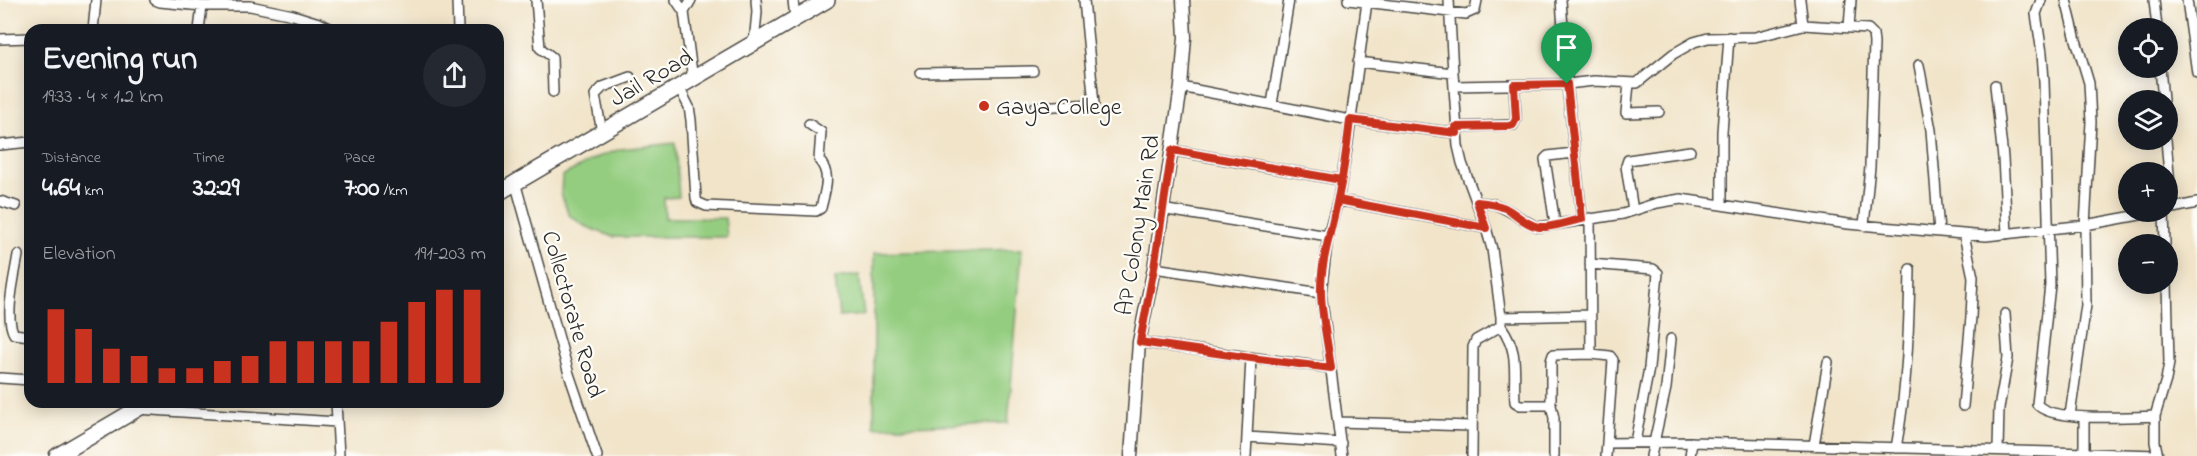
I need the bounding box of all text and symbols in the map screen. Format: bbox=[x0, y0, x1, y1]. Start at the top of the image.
map controls bbox=[2118, 18, 2178, 294]
button: locate bbox=[2118, 18, 2178, 78]
pin bbox=[1541, 22, 1592, 84]
icon: arrive bbox=[1550, 31, 1583, 64]
text: Evening run bbox=[42, 36, 197, 84]
street label: Jail Road bbox=[604, 41, 701, 117]
button: share bbox=[423, 44, 486, 107]
text: 19:33 · 4 × 1.2 km bbox=[42, 83, 163, 112]
button: layers bbox=[2118, 90, 2178, 150]
place label: Gaya College bbox=[996, 91, 1122, 127]
marker: Gaya College bbox=[977, 99, 991, 113]
street label: AP Colony Main Rd bbox=[1108, 132, 1172, 318]
text: Distance bbox=[42, 146, 101, 170]
text: Time bbox=[193, 146, 225, 170]
text: Pace bbox=[344, 146, 375, 170]
button: + bbox=[2118, 162, 2178, 222]
text: 4.64 bbox=[42, 170, 80, 208]
text: 32:29 bbox=[193, 170, 240, 208]
text: 7:00 bbox=[344, 170, 379, 208]
text: km bbox=[80, 179, 104, 203]
text: /km bbox=[379, 179, 408, 203]
street label: Collectorate Road bbox=[531, 227, 612, 403]
button: − bbox=[2118, 234, 2178, 294]
text: Elevation bbox=[42, 240, 116, 269]
text: 191–203 m bbox=[414, 240, 486, 269]

